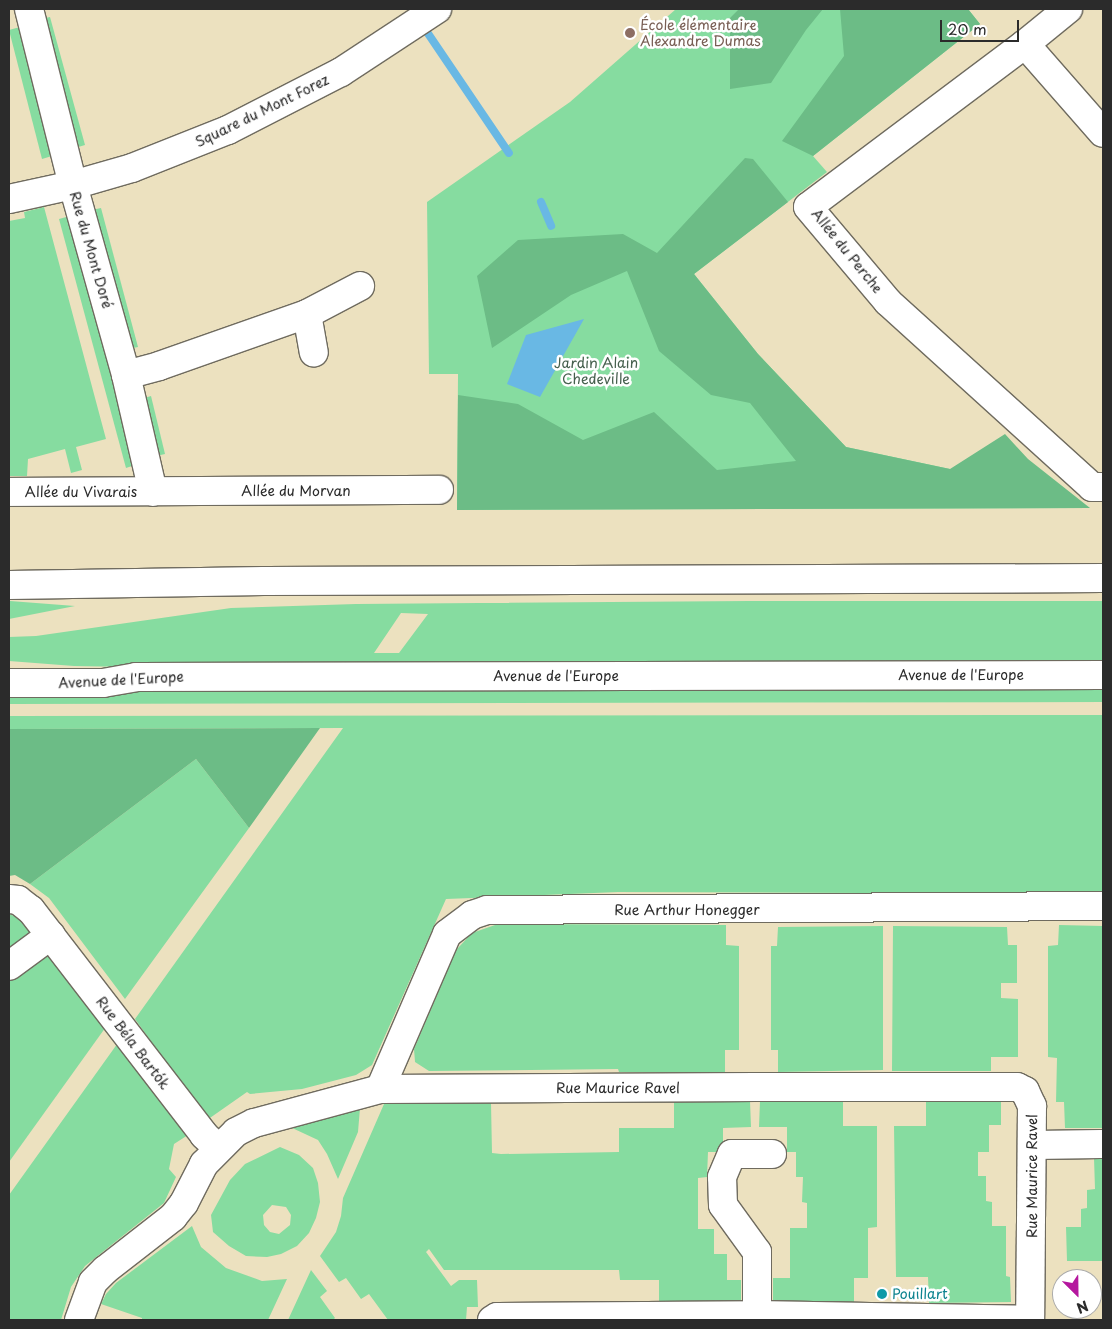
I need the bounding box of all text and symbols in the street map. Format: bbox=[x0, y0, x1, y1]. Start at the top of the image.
scale bar bbox=[942, 10, 1021, 42]
place label: École élémentaire Alexandre Dumas bbox=[640, 17, 760, 49]
text: 20 m bbox=[948, 17, 987, 40]
marker: École élémentaire Alexandre Dumas bbox=[624, 27, 636, 39]
street label: Square du Mont Forez bbox=[192, 71, 332, 151]
street label: Rue du Mont Doré bbox=[66, 188, 116, 312]
street label: Allée du Perche bbox=[807, 205, 887, 297]
park label: Jardin Alain Chedeville bbox=[554, 355, 638, 388]
street label: Allée du Morvan bbox=[241, 483, 351, 499]
street label: Allée du Vivarais bbox=[24, 484, 138, 500]
street label: Avenue de l'Europe bbox=[898, 667, 1024, 683]
street label: Avenue de l'Europe bbox=[57, 668, 185, 692]
street label: Avenue de l'Europe bbox=[493, 668, 619, 684]
street label: Rue Arthur Honegger bbox=[614, 902, 760, 918]
street label: Rue Béla Bartók bbox=[92, 993, 174, 1093]
street label: Rue Maurice Ravel bbox=[555, 1080, 681, 1096]
street label: Rue Maurice Ravel bbox=[1024, 1113, 1040, 1239]
north arrow bbox=[1052, 1269, 1102, 1319]
place label: Pouillart bbox=[892, 1286, 948, 1302]
marker: Pouillart bbox=[876, 1288, 888, 1300]
text: N bbox=[1073, 1296, 1092, 1319]

